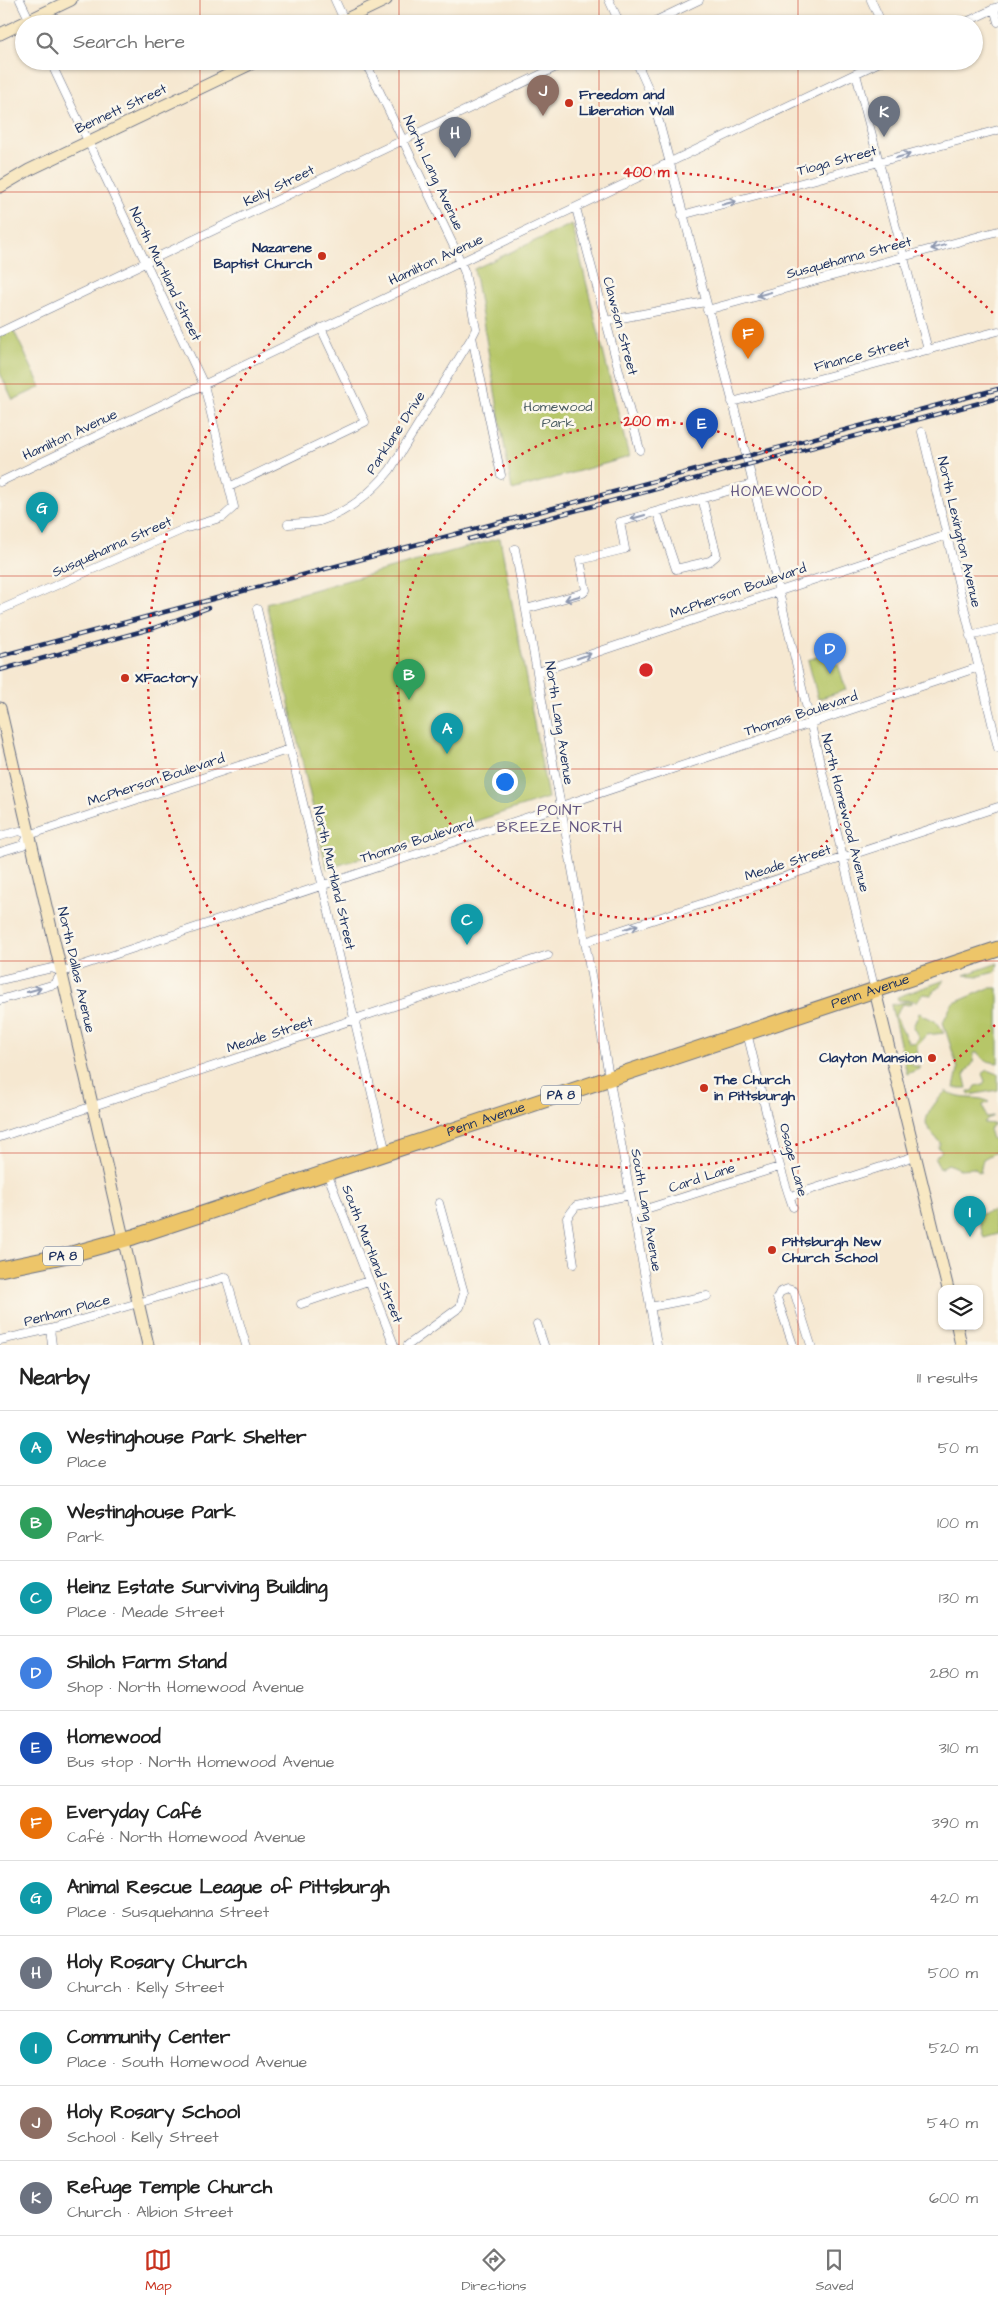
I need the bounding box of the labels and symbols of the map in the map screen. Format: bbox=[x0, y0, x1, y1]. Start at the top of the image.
pin: J bbox=[527, 75, 559, 116]
street label: Bennett Street bbox=[72, 79, 170, 139]
place label: Freedom and Liberation Wall bbox=[579, 85, 675, 121]
pin: K bbox=[868, 96, 900, 137]
marker: Freedom and Liberation Wall bbox=[563, 97, 575, 109]
street label: North Lang Avenue bbox=[398, 112, 469, 234]
pin: H bbox=[439, 117, 471, 158]
street label: Tioga Street bbox=[795, 141, 879, 181]
one-way arrow bbox=[895, 151, 911, 160]
street label: Kelly Street bbox=[240, 160, 318, 212]
text: 400 m bbox=[623, 162, 670, 183]
one-way arrow bbox=[721, 198, 737, 207]
street label: North Murtland Street bbox=[124, 204, 206, 345]
street label: Hamilton Avenue bbox=[385, 229, 487, 291]
street label: Susquehanna Street bbox=[784, 232, 914, 284]
place label: Nazarene Baptist Church bbox=[214, 238, 313, 274]
one-way arrow bbox=[931, 243, 947, 252]
marker: Nazarene Baptist Church bbox=[316, 250, 328, 262]
street label: Clawson Street bbox=[597, 275, 643, 378]
one-way arrow bbox=[757, 289, 773, 299]
pin: F bbox=[732, 318, 764, 359]
street label: Finance Street bbox=[812, 333, 912, 377]
street label: Parklane Drive bbox=[362, 387, 431, 479]
park label: Homewood Park bbox=[523, 397, 593, 433]
street label: Hamilton Avenue bbox=[19, 404, 121, 466]
pin: E bbox=[686, 408, 718, 449]
text: 200 m bbox=[622, 411, 669, 432]
street label: North Lexington Avenue bbox=[932, 455, 986, 610]
district label: HOMEWOOD bbox=[731, 481, 823, 502]
pin: G bbox=[26, 492, 58, 533]
street label: Susquehanna Street bbox=[49, 511, 175, 582]
one-way arrow bbox=[631, 513, 647, 522]
street label: McPherson Boulevard bbox=[667, 558, 809, 624]
one-way arrow bbox=[564, 593, 580, 603]
pin: D bbox=[814, 633, 846, 674]
one-way arrow bbox=[576, 651, 591, 660]
pin: B bbox=[393, 659, 425, 700]
street label: North Lang Avenue bbox=[539, 660, 579, 787]
centre of rings bbox=[637, 661, 655, 679]
place label: XFactory bbox=[135, 668, 198, 688]
marker: XFactory bbox=[119, 672, 131, 684]
street label: Thomas Boulevard bbox=[742, 686, 860, 742]
pin: A bbox=[431, 713, 463, 754]
street label: North Homewood Avenue bbox=[816, 732, 874, 895]
street label: McPherson Boulevard bbox=[85, 748, 227, 812]
your location bbox=[492, 769, 518, 795]
district label: POINT BREEZE NORTH bbox=[497, 800, 623, 838]
street label: North Murtland Street bbox=[308, 804, 360, 952]
street label: Thomas Boulevard bbox=[358, 813, 476, 869]
street label: Meade Street bbox=[742, 840, 834, 886]
pin: C bbox=[451, 904, 483, 945]
street label: North Dallas Avenue bbox=[52, 905, 100, 1035]
one-way arrow bbox=[623, 921, 639, 931]
street label: Penn Avenue bbox=[828, 969, 913, 1014]
one-way arrow bbox=[26, 984, 42, 994]
street label: Meade Street bbox=[224, 1012, 316, 1058]
place label: Clayton Mansion bbox=[819, 1048, 922, 1068]
marker: Clayton Mansion bbox=[926, 1052, 938, 1064]
place label: The Church in Pittsburgh bbox=[713, 1070, 796, 1107]
marker: The Church in Pittsburgh bbox=[698, 1082, 710, 1094]
road number: PA 8 bbox=[541, 1086, 581, 1104]
street label: Penn Avenue bbox=[444, 1097, 528, 1142]
street label: Osage Lane bbox=[774, 1121, 813, 1199]
street label: South Lang Avenue bbox=[625, 1147, 667, 1273]
street label: Card Lane bbox=[666, 1158, 738, 1198]
street label: South Murtland Street bbox=[336, 1182, 408, 1326]
pin: I bbox=[954, 1196, 986, 1237]
place label: Pittsburgh New Church School bbox=[782, 1232, 882, 1268]
marker: Pittsburgh New Church School bbox=[766, 1244, 778, 1256]
road number: PA 8 bbox=[43, 1246, 83, 1266]
street label: Penham Place bbox=[22, 1290, 113, 1332]

